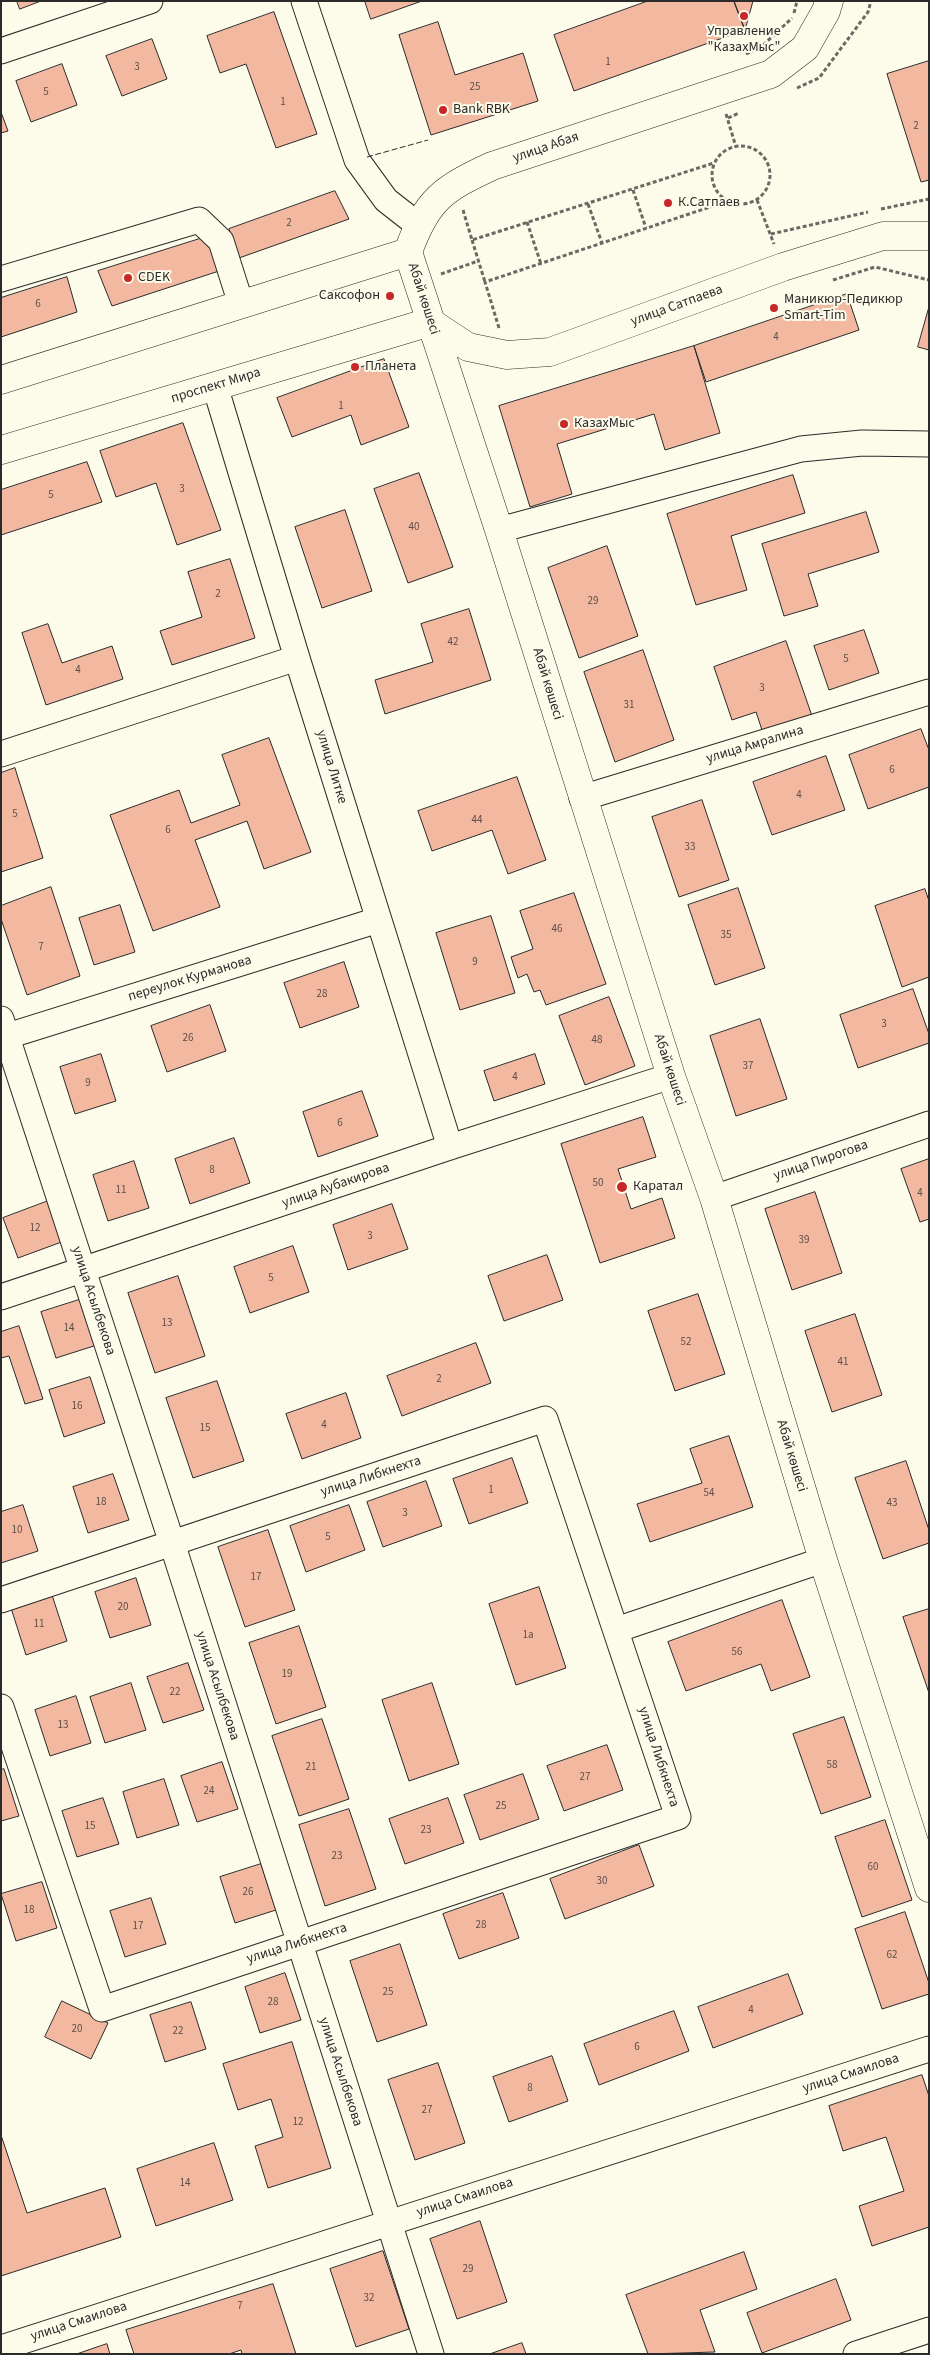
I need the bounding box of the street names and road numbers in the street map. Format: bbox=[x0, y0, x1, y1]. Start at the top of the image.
street label: улица Абая bbox=[511, 129, 581, 167]
street label: Абай көшесі bbox=[404, 261, 442, 337]
street label: улица Сатпаева bbox=[629, 282, 725, 330]
street label: проспект Мира bbox=[169, 364, 263, 408]
street label: Абай көшесі bbox=[528, 646, 566, 722]
street label: улица Амралина bbox=[704, 722, 806, 768]
street label: улица Литке bbox=[312, 728, 350, 806]
street label: переулок Курманова bbox=[126, 952, 254, 1006]
street label: Абай көшесі bbox=[650, 1032, 688, 1108]
street label: улица Пирогова bbox=[772, 1137, 870, 1185]
street label: улица Аубакирова bbox=[280, 1160, 392, 1212]
street label: улица Асылбекова bbox=[67, 1244, 119, 1358]
street label: Абай көшесі bbox=[772, 1418, 810, 1494]
street label: улица Либкнехта bbox=[319, 1453, 423, 1501]
street label: улица Асылбекова bbox=[191, 1629, 243, 1743]
street label: улица Либкнехта bbox=[634, 1705, 682, 1809]
street label: улица Либкнехта bbox=[245, 1920, 349, 1968]
street label: улица Асылбекова bbox=[314, 2015, 366, 2129]
street label: улица Смаилова bbox=[801, 2050, 901, 2098]
street label: улица Смаилова bbox=[415, 2174, 515, 2222]
street label: улица Смаилова bbox=[29, 2298, 129, 2346]

